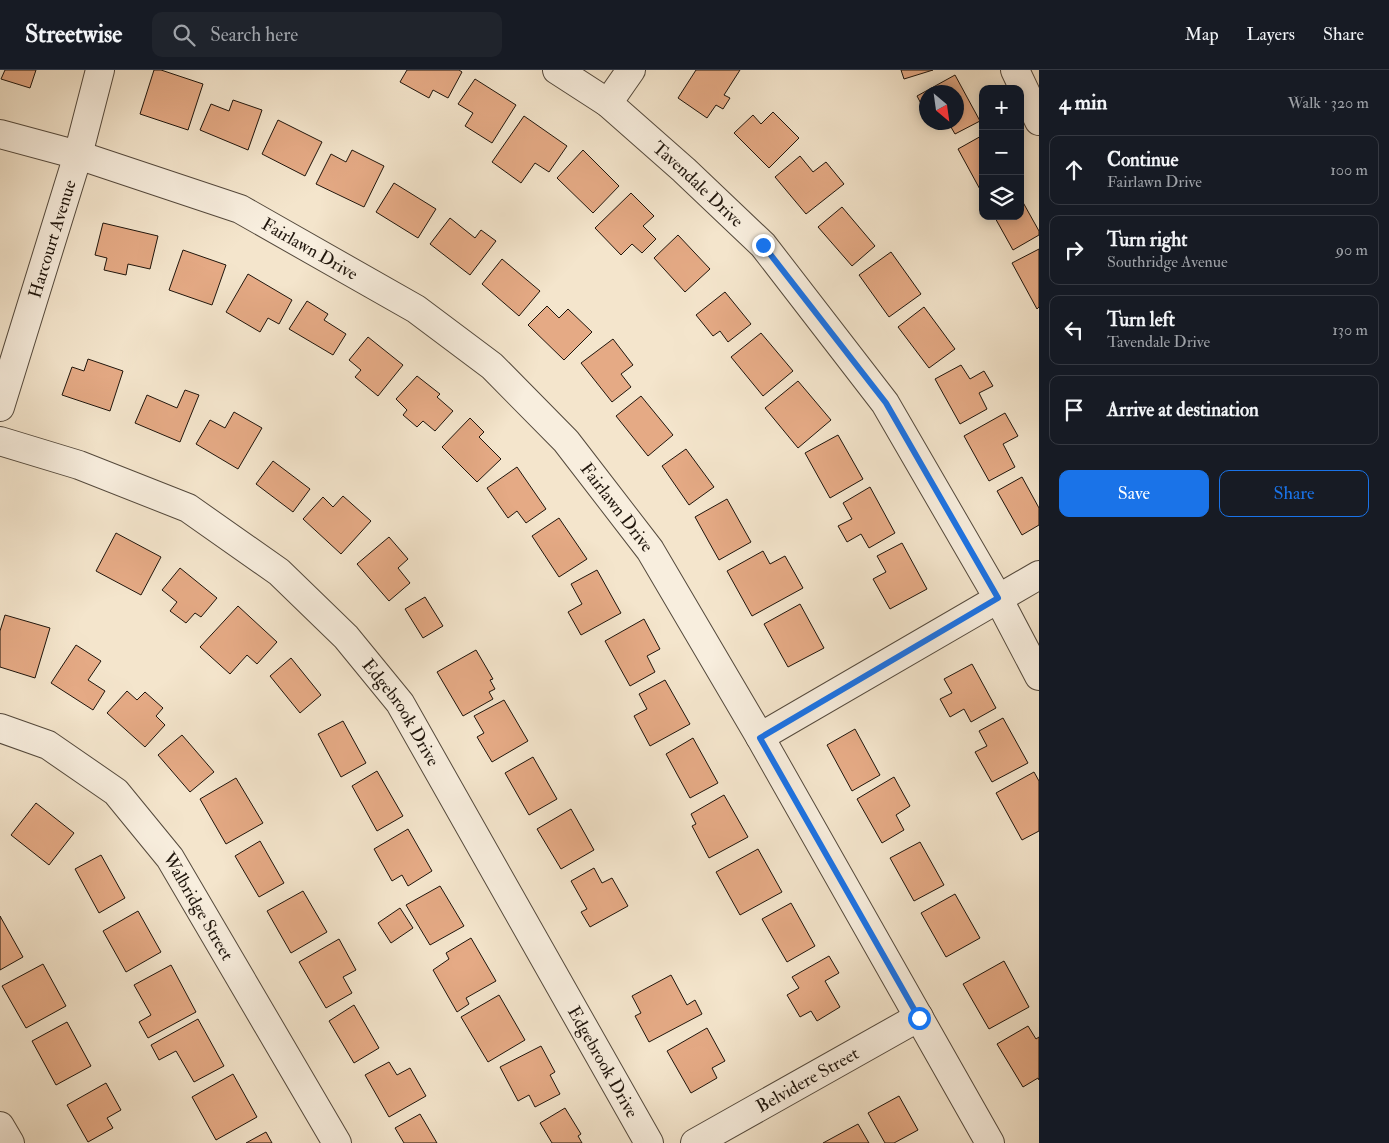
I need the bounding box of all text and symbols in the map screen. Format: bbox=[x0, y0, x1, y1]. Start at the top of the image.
search box bbox=[152, 12, 502, 57]
text: Streetwise bbox=[25, 19, 122, 50]
icon: search bbox=[170, 21, 198, 49]
text: Search here bbox=[210, 23, 298, 47]
text: Map bbox=[1185, 23, 1219, 46]
text: Layers bbox=[1247, 23, 1295, 46]
text: Share bbox=[1323, 23, 1364, 46]
north arrow bbox=[919, 85, 964, 130]
map controls bbox=[979, 85, 1024, 220]
button: + bbox=[979, 85, 1024, 130]
text: 4 min bbox=[1059, 89, 1107, 116]
text: Walk · 320 m bbox=[1288, 93, 1369, 113]
button: − bbox=[979, 130, 1024, 175]
street label: Tavendale Drive bbox=[647, 136, 749, 233]
text: Continue bbox=[1107, 148, 1178, 172]
icon: ahead bbox=[1060, 156, 1088, 184]
text: 100 m bbox=[1330, 160, 1368, 180]
text: Fairlawn Drive bbox=[1107, 172, 1202, 192]
button: layers bbox=[979, 175, 1024, 220]
street label: Harcourt Avenue bbox=[23, 177, 82, 301]
street label: Fairlawn Drive bbox=[258, 213, 362, 286]
text: Turn right bbox=[1107, 228, 1187, 252]
route end bbox=[752, 234, 775, 257]
icon: right bbox=[1060, 236, 1088, 264]
text: 90 m bbox=[1336, 240, 1368, 260]
text: Southridge Avenue bbox=[1107, 252, 1228, 272]
text: Turn left bbox=[1107, 308, 1175, 332]
icon: left bbox=[1060, 316, 1088, 344]
text: 130 m bbox=[1332, 320, 1368, 340]
text: Tavendale Drive bbox=[1107, 332, 1210, 352]
icon: arrive bbox=[1060, 396, 1088, 424]
text: Arrive at destination bbox=[1107, 398, 1259, 422]
street label: Fairlawn Drive bbox=[575, 458, 659, 557]
button: Save bbox=[1059, 470, 1209, 517]
button: Share bbox=[1219, 470, 1369, 517]
street label: Edgebrook Drive bbox=[357, 654, 445, 771]
street label: Walbridge Street bbox=[157, 848, 239, 965]
street label: Edgebrook Drive bbox=[562, 1002, 644, 1122]
route start bbox=[908, 1007, 931, 1030]
street label: Belvidere Street bbox=[752, 1042, 863, 1118]

